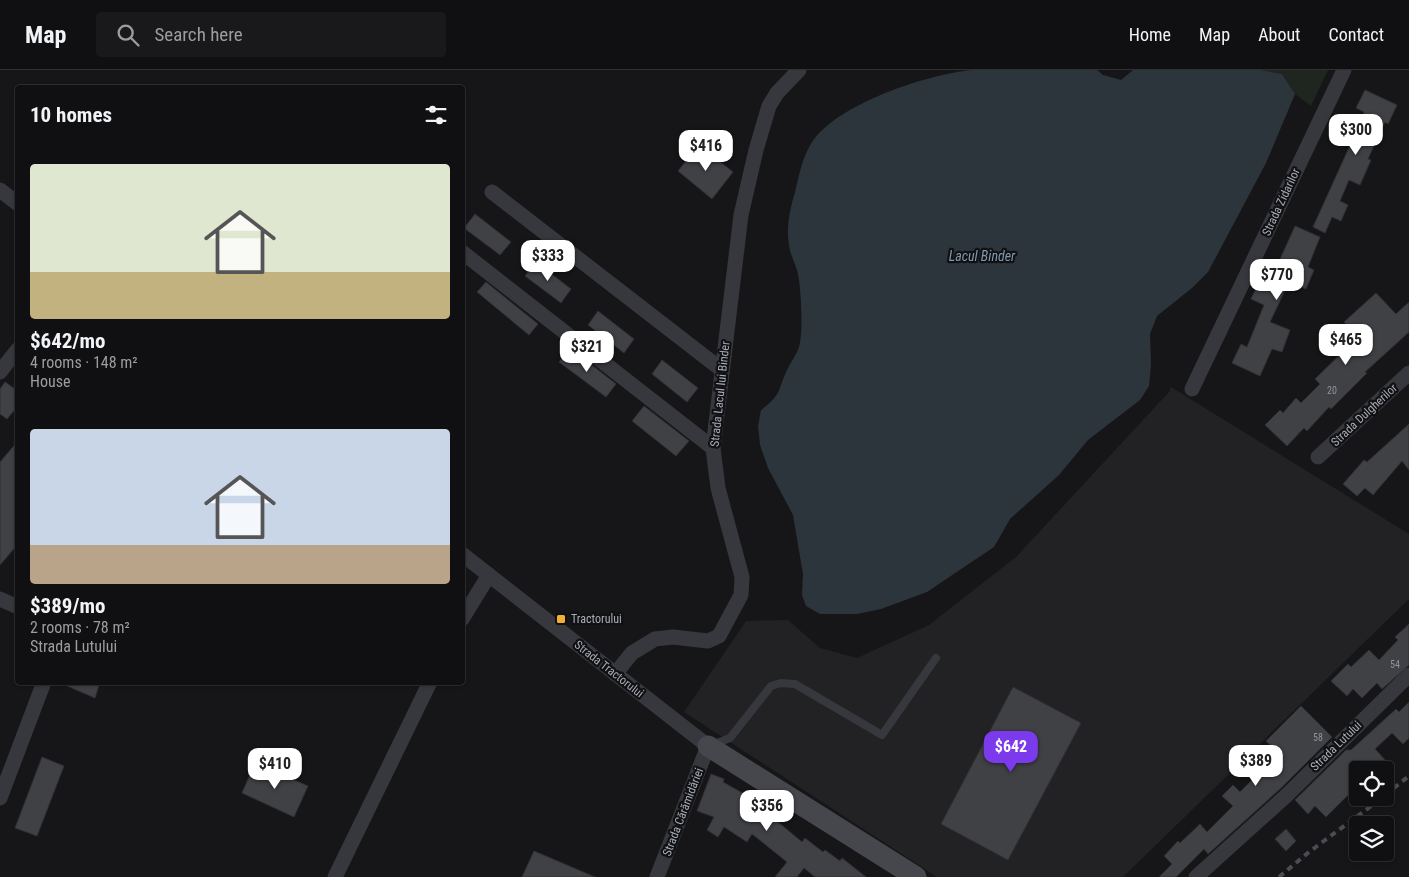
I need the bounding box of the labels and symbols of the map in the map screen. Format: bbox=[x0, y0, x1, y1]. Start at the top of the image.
pin: $300 bbox=[1326, 114, 1386, 156]
pin: $416 bbox=[676, 129, 736, 172]
street label: Strada Zidarilor bbox=[1259, 166, 1303, 238]
pin: $333 bbox=[518, 240, 578, 282]
water label: Lacul Binder bbox=[949, 248, 1016, 264]
pin: $770 bbox=[1247, 258, 1307, 301]
pin: $465 bbox=[1316, 324, 1376, 366]
pin: $321 bbox=[557, 330, 617, 373]
street label: Strada Lacul lui Binder bbox=[707, 340, 733, 448]
street label: Strada Dulgherilor bbox=[1328, 381, 1400, 449]
house number: 20 bbox=[1327, 385, 1337, 396]
place label: Tractorului bbox=[571, 612, 622, 626]
marker: Tractorului bbox=[555, 613, 567, 625]
street label: Strada Tractorului bbox=[572, 638, 646, 700]
house number: 54 bbox=[1390, 659, 1400, 670]
street label: Strada Lutului bbox=[1308, 718, 1364, 774]
pin: $642 bbox=[981, 730, 1041, 773]
house number: 58 bbox=[1313, 732, 1323, 743]
pin: $389 bbox=[1226, 744, 1286, 787]
pin: $410 bbox=[245, 748, 305, 790]
street label: Strada Cărămidăriei bbox=[660, 766, 706, 858]
pin: $356 bbox=[737, 790, 797, 832]

